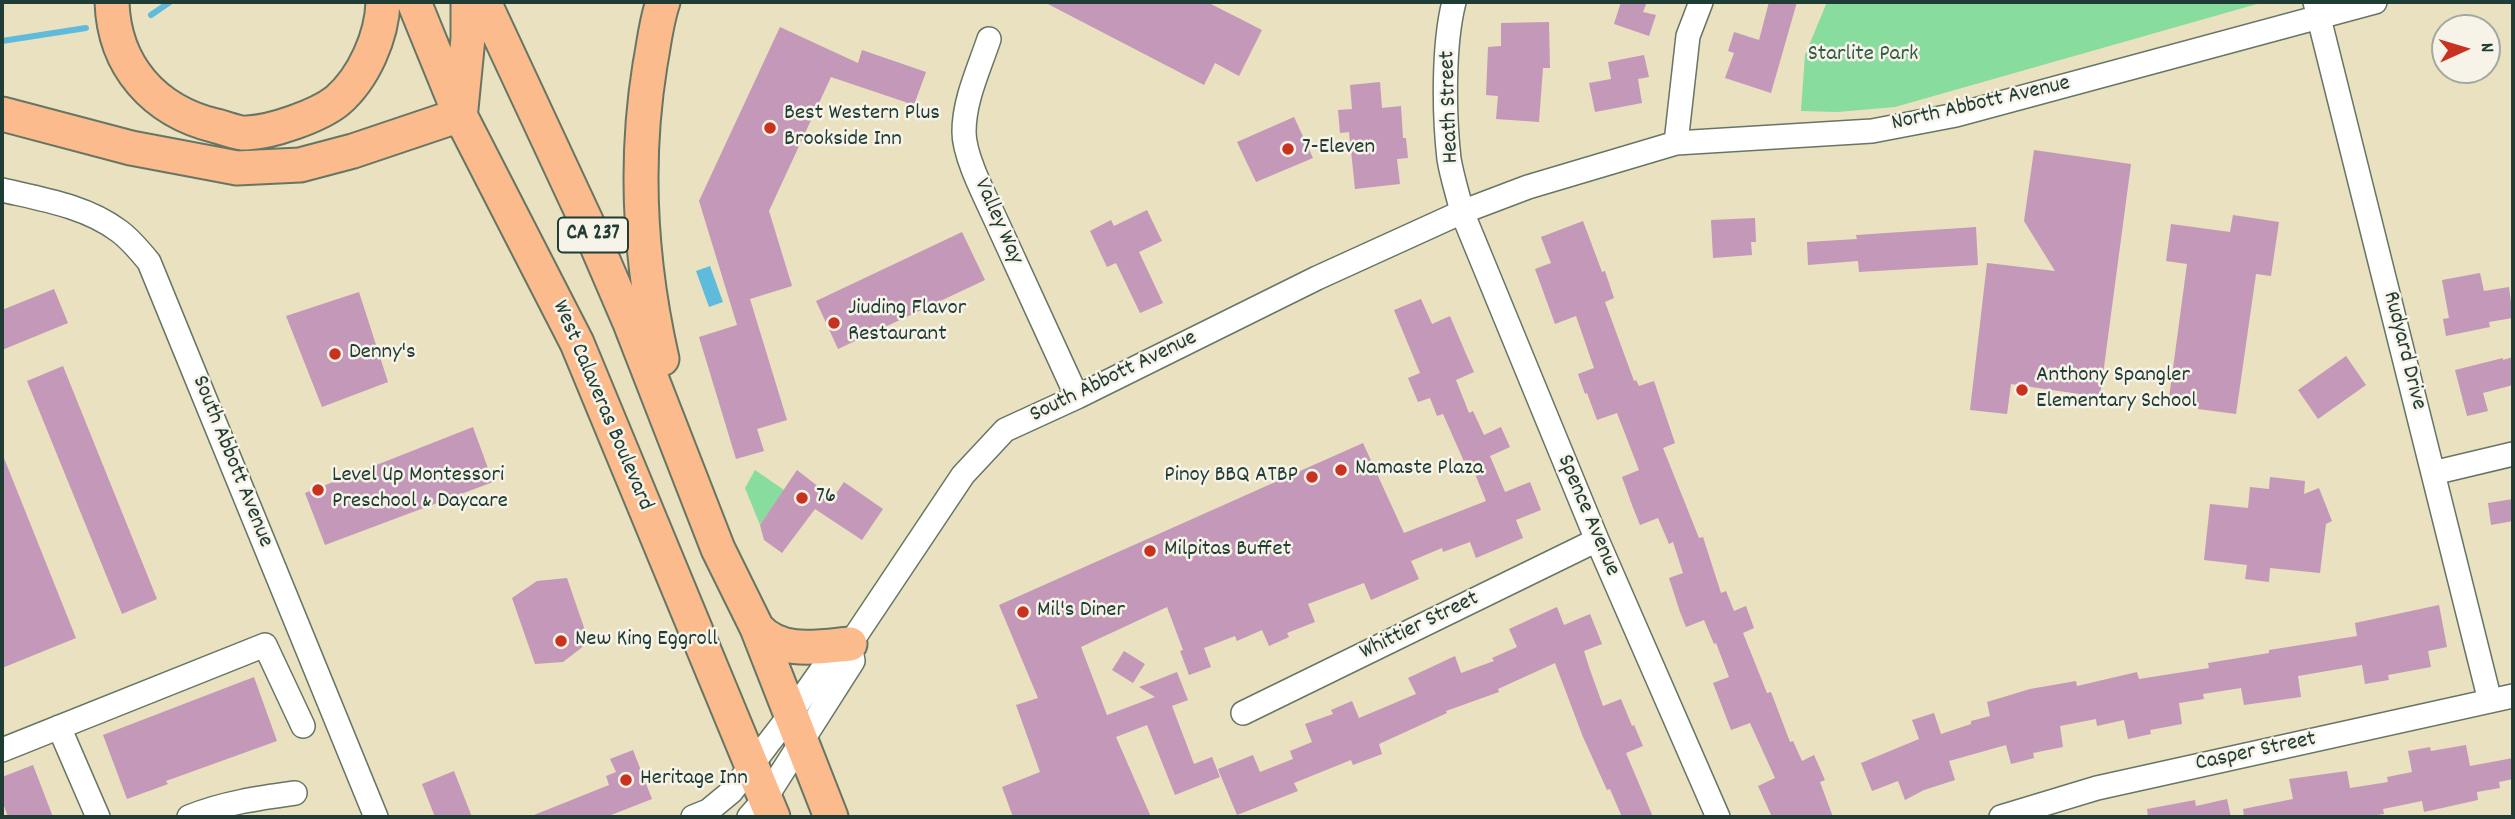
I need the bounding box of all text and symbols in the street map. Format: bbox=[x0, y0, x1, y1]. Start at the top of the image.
north arrow bbox=[2431, 14, 2501, 84]
park label: Starlite Park bbox=[1808, 42, 1918, 70]
text: N bbox=[2472, 42, 2499, 53]
street label: Heath Street bbox=[1435, 50, 1467, 164]
street label: North Abbott Avenue bbox=[1889, 71, 2073, 139]
place label: Best Western Plus Brookside Inn bbox=[784, 101, 940, 155]
marker: Best Western Plus Brookside Inn bbox=[762, 120, 778, 136]
place label: 7-Eleven bbox=[1302, 135, 1375, 163]
marker: 7-Eleven bbox=[1280, 141, 1296, 157]
street label: Valley Way bbox=[966, 175, 1028, 269]
road number: CA 237 bbox=[558, 218, 628, 252]
street label: Rudyard Drive bbox=[2375, 289, 2431, 413]
place label: Jiuding Flavor Restaurant bbox=[848, 296, 966, 350]
street label: West Calaveras Boulevard bbox=[544, 297, 658, 515]
marker: Jiuding Flavor Restaurant bbox=[826, 315, 842, 331]
street label: South Abbott Avenue bbox=[1026, 326, 1202, 430]
place label: Denny's bbox=[349, 340, 416, 368]
marker: Denny's bbox=[327, 346, 343, 362]
place label: Anthony Spangler Elementary School bbox=[2036, 363, 2197, 417]
street label: South Abbott Avenue bbox=[184, 372, 278, 552]
marker: Anthony Spangler Elementary School bbox=[2014, 382, 2030, 398]
street label: Spence Avenue bbox=[1549, 451, 1625, 581]
place label: Namaste Plaza bbox=[1355, 456, 1484, 484]
marker: Namaste Plaza bbox=[1333, 462, 1349, 478]
place label: Level Up Montessori Preschool & Daycare bbox=[332, 463, 508, 517]
place label: Pinoy BBQ ATBP bbox=[1164, 463, 1298, 491]
marker: Pinoy BBQ ATBP bbox=[1304, 469, 1320, 485]
marker: Level Up Montessori Preschool & Daycare bbox=[310, 482, 326, 498]
place label: 76 bbox=[816, 484, 836, 512]
marker: 76 bbox=[794, 490, 810, 506]
place label: Milpitas Buffet bbox=[1164, 537, 1291, 565]
marker: Milpitas Buffet bbox=[1142, 543, 1158, 559]
street label: Whittier Street bbox=[1356, 586, 1484, 668]
place label: Mil's Diner bbox=[1037, 598, 1125, 626]
marker: Mil's Diner bbox=[1015, 604, 1031, 620]
place label: New King Eggroll bbox=[575, 627, 718, 655]
marker: New King Eggroll bbox=[553, 633, 569, 649]
street label: Casper Street bbox=[2193, 727, 2319, 779]
place label: Heritage Inn bbox=[640, 766, 748, 794]
marker: Heritage Inn bbox=[618, 772, 634, 788]

